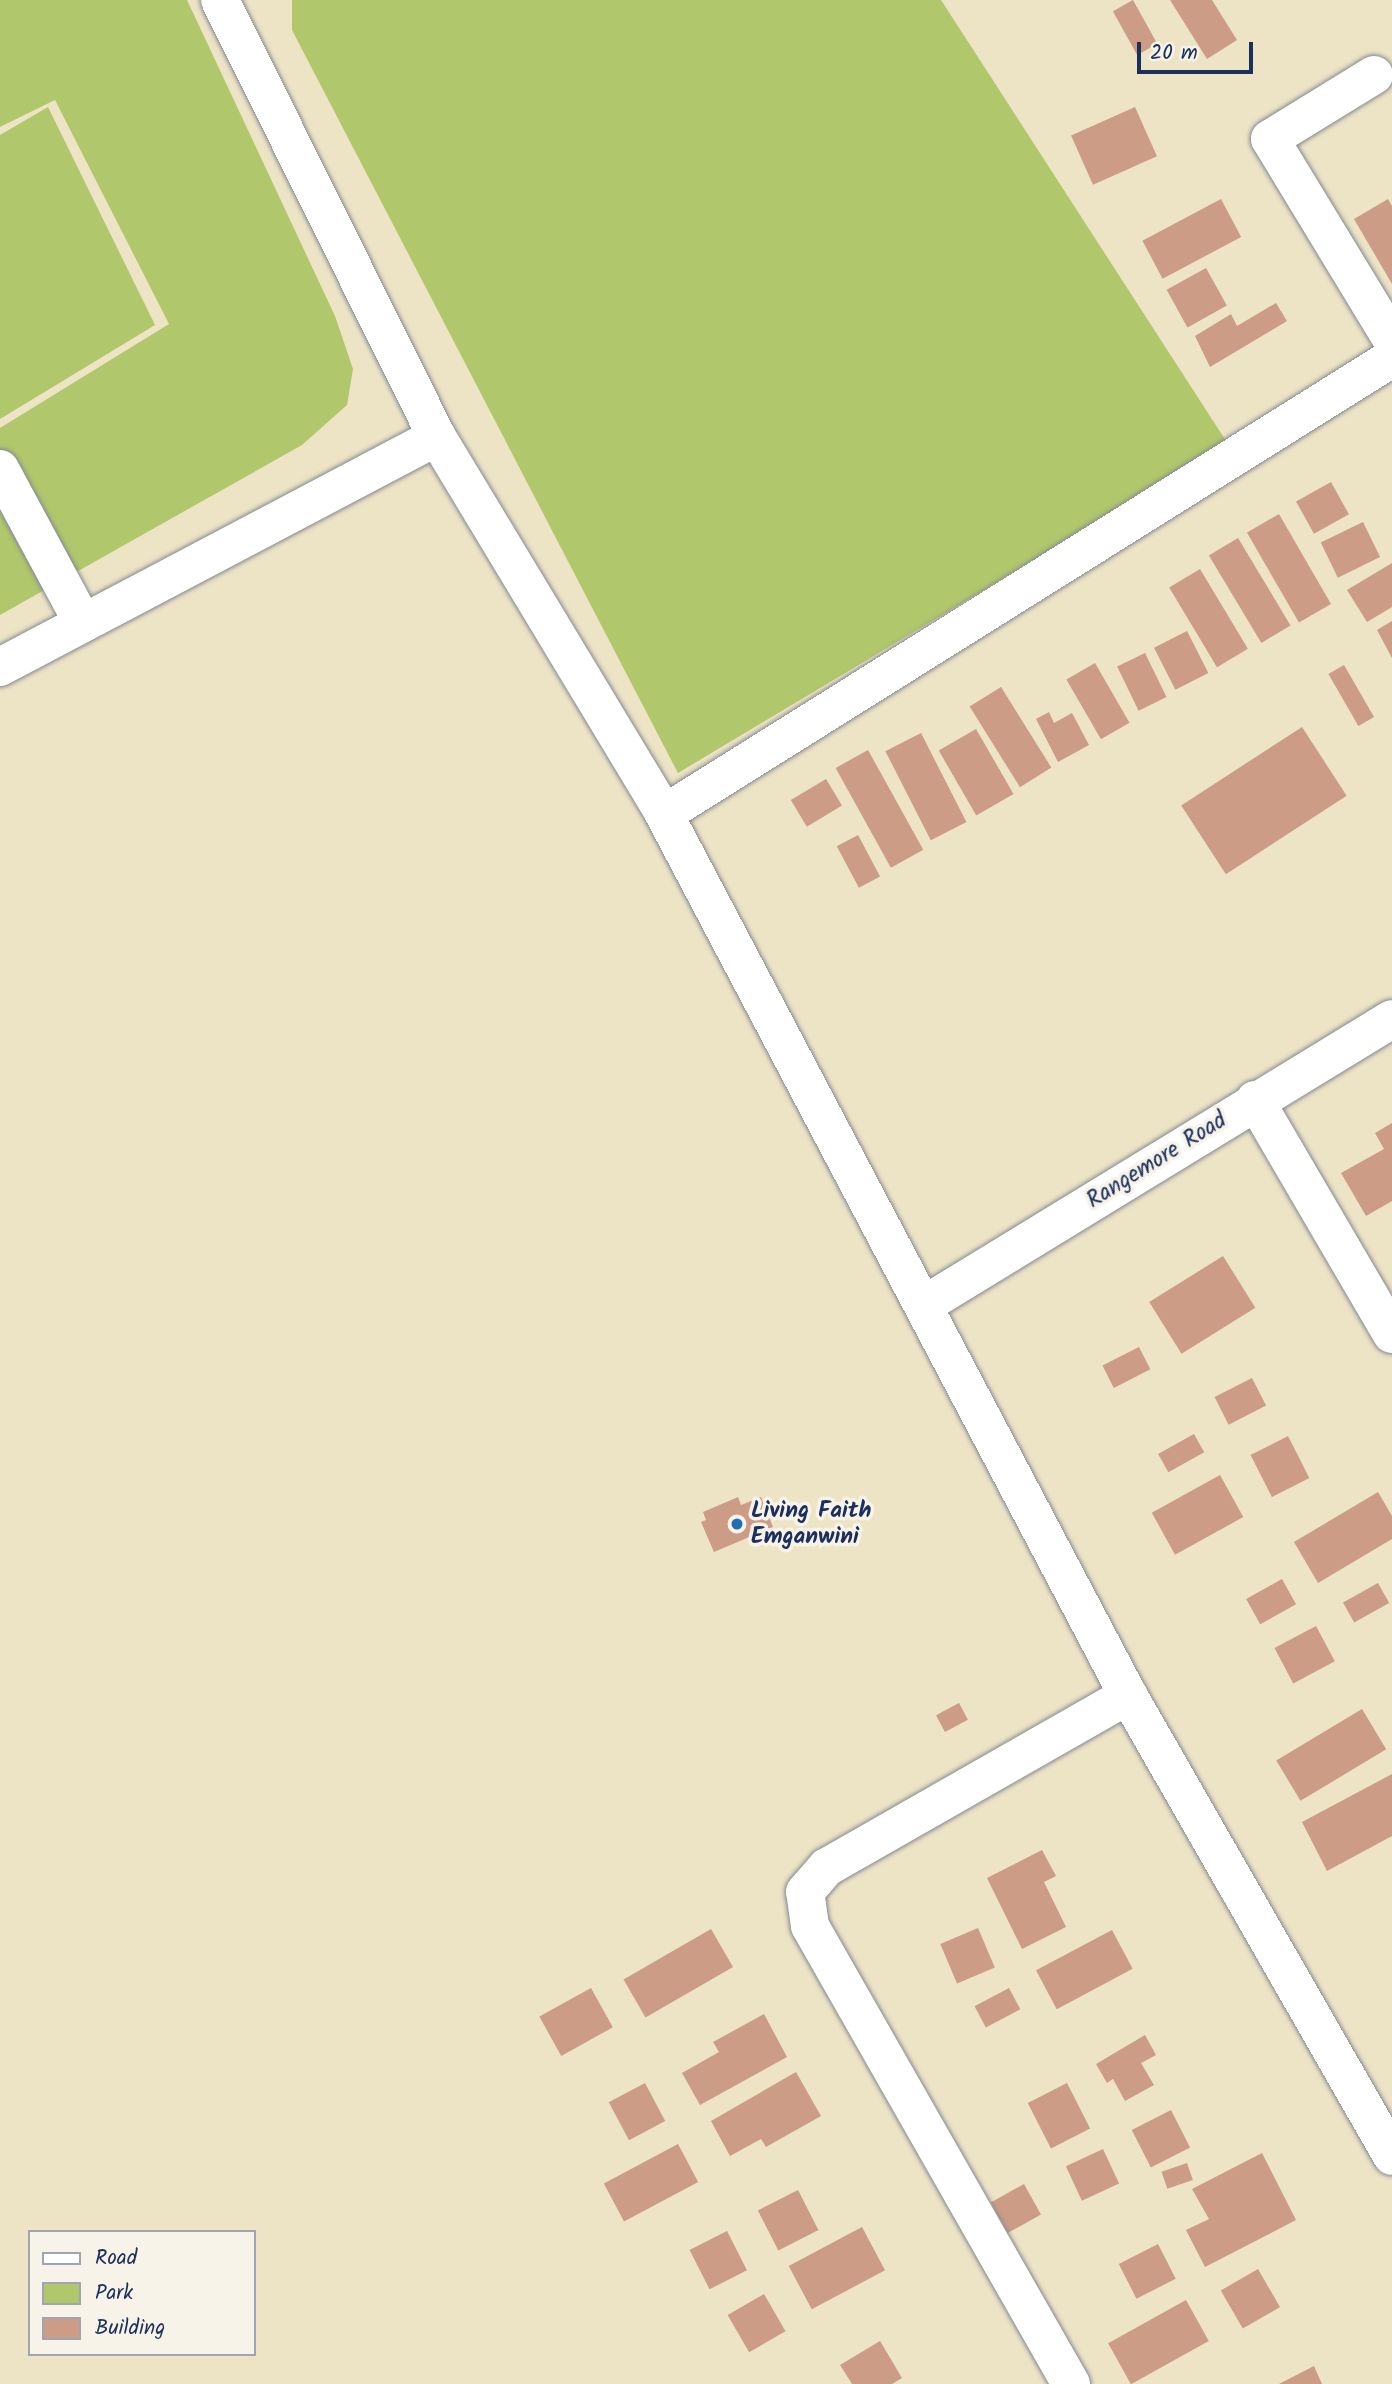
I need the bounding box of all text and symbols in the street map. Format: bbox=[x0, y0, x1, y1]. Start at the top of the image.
scale bar bbox=[1140, 28, 1256, 72]
text: 20 m bbox=[1150, 37, 1198, 70]
street label: Rangemore Road bbox=[1082, 1107, 1232, 1215]
place label: Living Faith Emganwini bbox=[751, 1497, 871, 1551]
marker: Living Faith Emganwini bbox=[729, 1516, 745, 1532]
legend bbox=[28, 2230, 256, 2356]
text: Road bbox=[95, 2242, 137, 2275]
text: Park bbox=[95, 2277, 133, 2310]
text: Building bbox=[95, 2312, 165, 2345]

